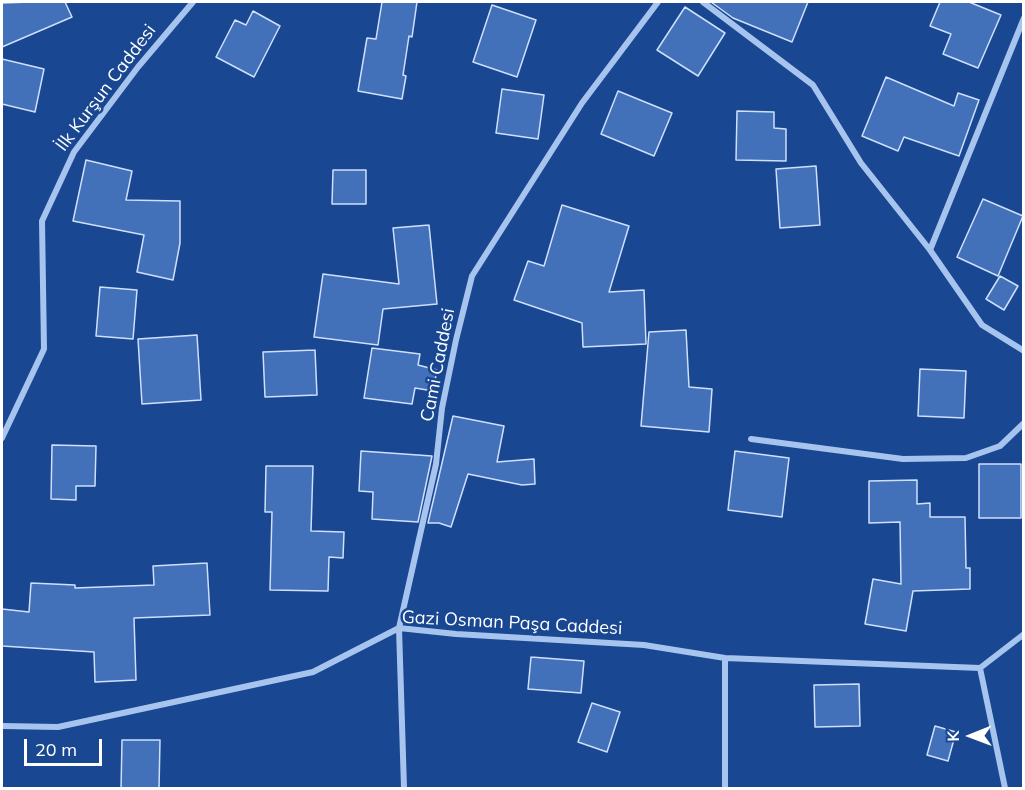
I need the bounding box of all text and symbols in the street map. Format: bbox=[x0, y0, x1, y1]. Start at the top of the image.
street label: İlk Kurşun Caddesi bbox=[51, 20, 161, 156]
street label: Cami Caddesi bbox=[416, 306, 460, 424]
street label: Gazi Osman Paşa Caddesi bbox=[401, 606, 623, 640]
north arrow bbox=[941, 706, 1001, 766]
scale bar bbox=[27, 727, 105, 765]
text: K bbox=[943, 731, 963, 742]
text: 20 m bbox=[35, 738, 77, 761]

